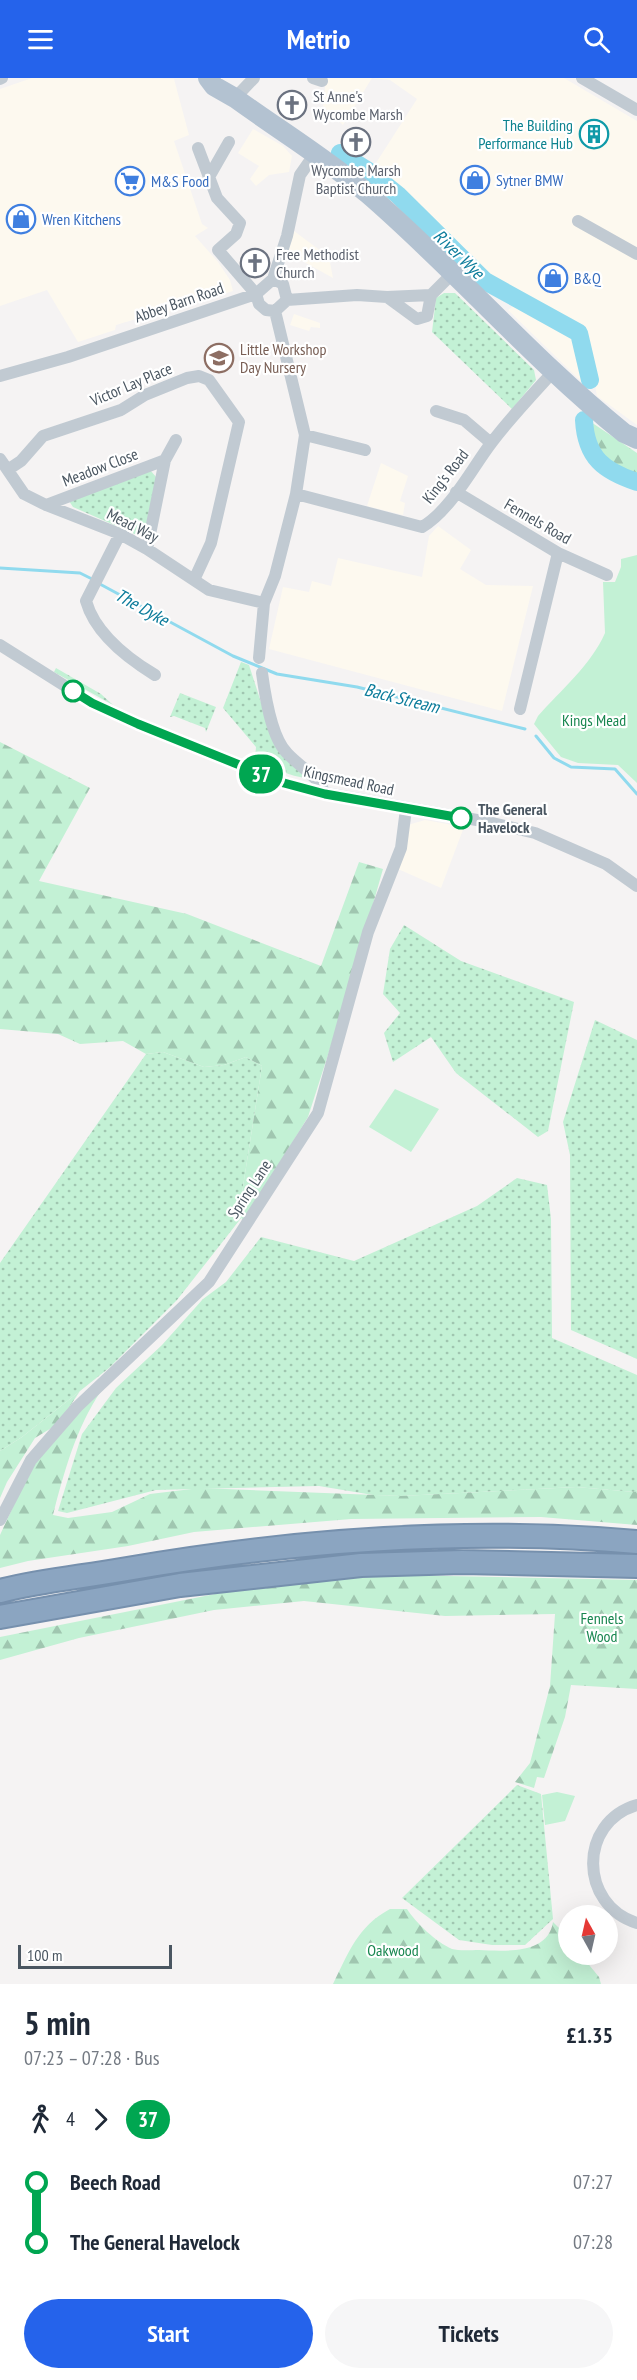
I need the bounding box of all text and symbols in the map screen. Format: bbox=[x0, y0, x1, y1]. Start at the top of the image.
text: Metrio bbox=[287, 22, 350, 56]
icon: menu bbox=[24, 23, 57, 56]
icon: search bbox=[580, 23, 613, 56]
place label: St Anne's Wycombe Marsh bbox=[313, 86, 403, 124]
church icon: St Anne's Wycombe Marsh bbox=[276, 89, 308, 121]
place label: The Building Performance Hub bbox=[478, 115, 573, 153]
building icon: The Building Performance Hub bbox=[578, 118, 610, 150]
church icon: Wycombe Marsh Baptist Church bbox=[340, 126, 372, 158]
place label: Wycombe Marsh Baptist Church bbox=[311, 160, 401, 198]
shop icon: Sytner BMW bbox=[459, 164, 491, 196]
supermarket icon: M&S Food bbox=[114, 165, 146, 197]
place label: Sytner BMW bbox=[496, 170, 563, 190]
place label: M&S Food bbox=[151, 171, 209, 191]
shop icon: Wren Kitchens bbox=[5, 203, 37, 235]
place label: Wren Kitchens bbox=[42, 209, 121, 229]
water label: River Wye bbox=[429, 224, 490, 285]
place label: Free Methodist Church bbox=[276, 244, 359, 282]
church icon: Free Methodist Church bbox=[239, 247, 271, 279]
shop icon: B&Q bbox=[537, 262, 569, 294]
place label: B&Q bbox=[574, 268, 602, 288]
street label: Abbey Barn Road bbox=[132, 277, 226, 327]
place label: Little Workshop Day Nursery bbox=[240, 339, 326, 377]
school or university icon: Little Workshop Day Nursery bbox=[203, 342, 235, 374]
street label: Victor Lay Place bbox=[86, 358, 175, 411]
street label: Meadow Close bbox=[59, 443, 141, 491]
street label: King's Road bbox=[418, 445, 472, 507]
street label: Fennels Road bbox=[501, 494, 575, 548]
street label: Mead Way bbox=[104, 503, 162, 547]
water label: The Dyke bbox=[111, 583, 174, 632]
water label: Back Stream bbox=[362, 678, 443, 719]
unlabelled marker bbox=[62, 680, 84, 702]
park label: Kings Mead bbox=[562, 710, 626, 730]
line badge: 37 bbox=[234, 754, 288, 794]
text: 37 bbox=[251, 761, 271, 788]
street label: Kingsmead Road bbox=[302, 761, 396, 799]
place label: The General Havelock bbox=[478, 799, 547, 837]
marker: The General Havelock bbox=[450, 807, 472, 829]
street label: Spring Lane bbox=[223, 1156, 275, 1222]
park label: Fennels Wood bbox=[580, 1608, 624, 1646]
north arrow bbox=[558, 1905, 618, 1965]
map controls bbox=[558, 1905, 618, 1965]
park label: Oakwood bbox=[367, 1940, 419, 1960]
scale bar bbox=[18, 1942, 172, 1970]
text: 100 m bbox=[27, 1945, 62, 1965]
text: 5 min bbox=[24, 2001, 91, 2044]
text: £1.35 bbox=[566, 2021, 613, 2049]
text: 07:23 – 07:28 · Bus bbox=[24, 2045, 159, 2071]
icon: walk bbox=[24, 2103, 57, 2136]
icon: forward bbox=[84, 2103, 117, 2136]
text: 4 bbox=[66, 2106, 75, 2132]
text: 37 bbox=[138, 2106, 158, 2133]
text: Beech Road bbox=[70, 2168, 161, 2196]
text: 07:27 bbox=[573, 2169, 613, 2195]
text: The General Havelock bbox=[70, 2228, 240, 2256]
text: 07:28 bbox=[573, 2229, 613, 2255]
button: Start bbox=[24, 2299, 313, 2368]
button: Tickets bbox=[325, 2299, 613, 2368]

